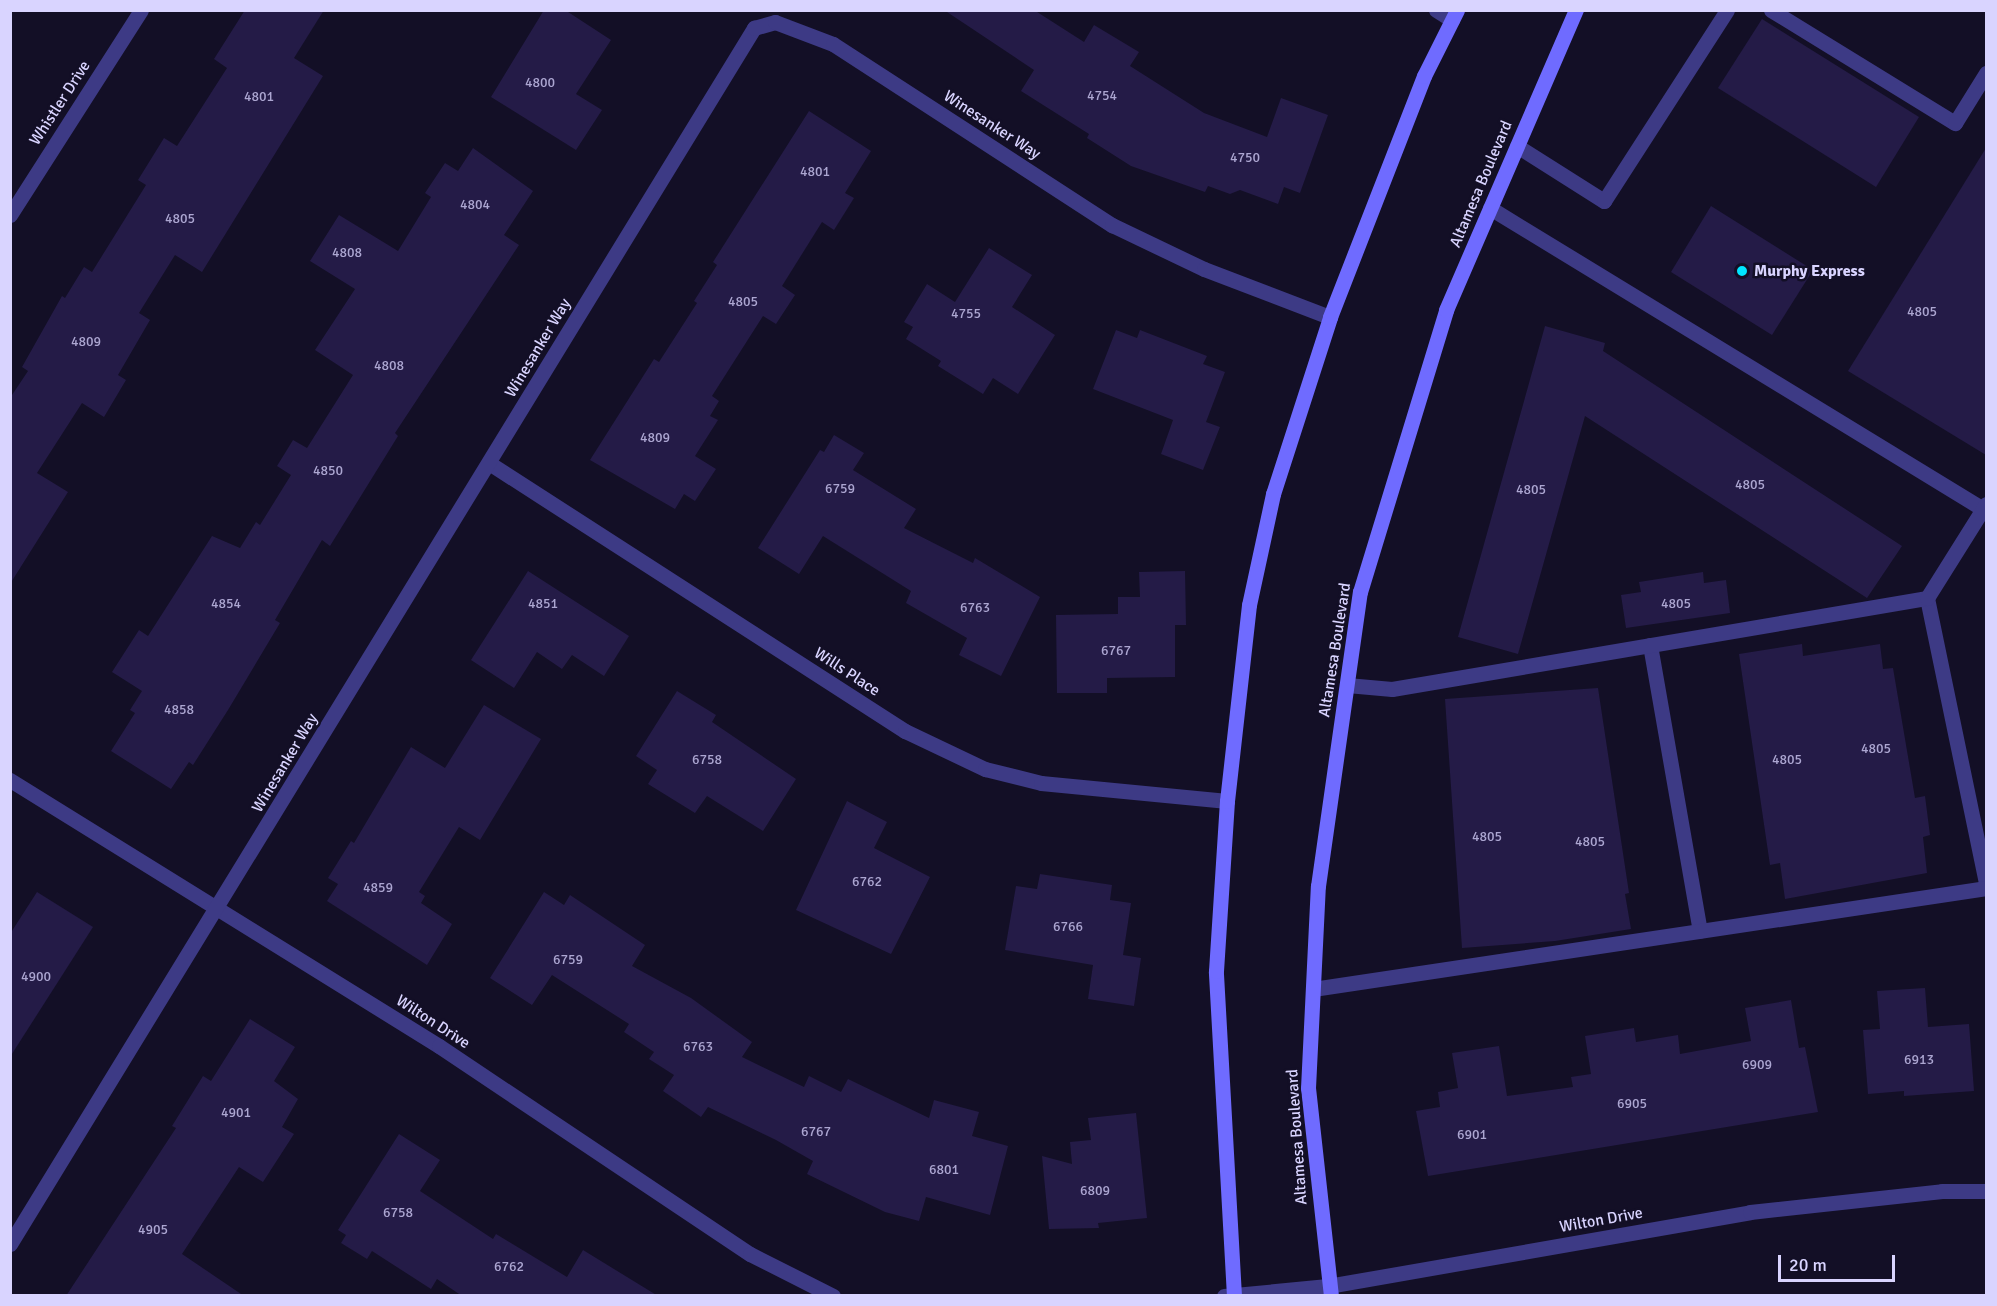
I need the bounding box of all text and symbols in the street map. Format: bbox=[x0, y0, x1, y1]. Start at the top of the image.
street label: Whistler Drive bbox=[26, 57, 94, 149]
house number: 4800 bbox=[525, 75, 555, 91]
street label: Winesanker Way bbox=[940, 86, 1044, 164]
house number: 4754 bbox=[1087, 88, 1117, 104]
house number: 4801 bbox=[244, 89, 274, 105]
street label: Altamesa Boulevard bbox=[1446, 118, 1516, 250]
house number: 4750 bbox=[1230, 150, 1260, 166]
house number: 4801 bbox=[800, 164, 830, 180]
house number: 4804 bbox=[460, 197, 490, 213]
house number: 4805 bbox=[165, 211, 195, 227]
house number: 4808 bbox=[332, 245, 362, 261]
place label: Murphy Express bbox=[1754, 261, 1865, 281]
marker: Murphy Express bbox=[1735, 264, 1749, 278]
house number: 4805 bbox=[728, 294, 758, 310]
street label: Winesanker Way bbox=[501, 295, 575, 401]
house number: 4805 bbox=[1907, 304, 1937, 320]
house number: 4755 bbox=[951, 306, 981, 322]
house number: 4809 bbox=[71, 334, 101, 350]
house number: 4808 bbox=[374, 358, 404, 374]
house number: 4809 bbox=[640, 430, 670, 446]
house number: 4850 bbox=[313, 463, 343, 479]
house number: 4805 bbox=[1735, 477, 1765, 493]
house number: 6759 bbox=[825, 481, 855, 497]
house number: 4805 bbox=[1516, 482, 1546, 498]
street label: Altamesa Boulevard bbox=[1315, 581, 1355, 719]
house number: 4854 bbox=[211, 596, 241, 612]
house number: 4851 bbox=[528, 596, 558, 612]
house number: 4805 bbox=[1661, 596, 1691, 612]
house number: 6763 bbox=[960, 600, 990, 616]
house number: 6767 bbox=[1101, 643, 1131, 659]
street label: Wills Place bbox=[810, 644, 884, 700]
house number: 4858 bbox=[164, 702, 194, 718]
street label: Winesanker Way bbox=[248, 710, 322, 816]
house number: 4805 bbox=[1861, 741, 1891, 757]
house number: 6758 bbox=[692, 752, 722, 768]
house number: 4805 bbox=[1772, 752, 1802, 768]
house number: 4805 bbox=[1472, 829, 1502, 845]
house number: 4805 bbox=[1575, 834, 1605, 850]
house number: 6762 bbox=[852, 874, 882, 890]
house number: 4859 bbox=[363, 880, 393, 896]
house number: 6766 bbox=[1053, 919, 1083, 935]
house number: 6759 bbox=[553, 952, 583, 968]
house number: 4900 bbox=[21, 969, 51, 985]
street label: Wilton Drive bbox=[392, 991, 474, 1053]
house number: 6763 bbox=[683, 1039, 713, 1055]
house number: 6913 bbox=[1904, 1052, 1934, 1068]
house number: 6909 bbox=[1742, 1057, 1772, 1073]
street label: Altamesa Boulevard bbox=[1283, 1069, 1311, 1205]
house number: 6905 bbox=[1617, 1096, 1647, 1112]
house number: 4901 bbox=[221, 1105, 251, 1121]
house number: 6767 bbox=[801, 1124, 831, 1140]
house number: 6901 bbox=[1457, 1127, 1487, 1143]
house number: 6801 bbox=[929, 1162, 959, 1178]
house number: 6809 bbox=[1080, 1183, 1110, 1199]
street label: Wilton Drive bbox=[1558, 1203, 1644, 1237]
house number: 6758 bbox=[383, 1205, 413, 1221]
house number: 4905 bbox=[138, 1222, 168, 1238]
scale bar bbox=[1781, 1243, 1898, 1281]
text: 20 m bbox=[1789, 1254, 1827, 1276]
house number: 6762 bbox=[494, 1259, 524, 1275]

